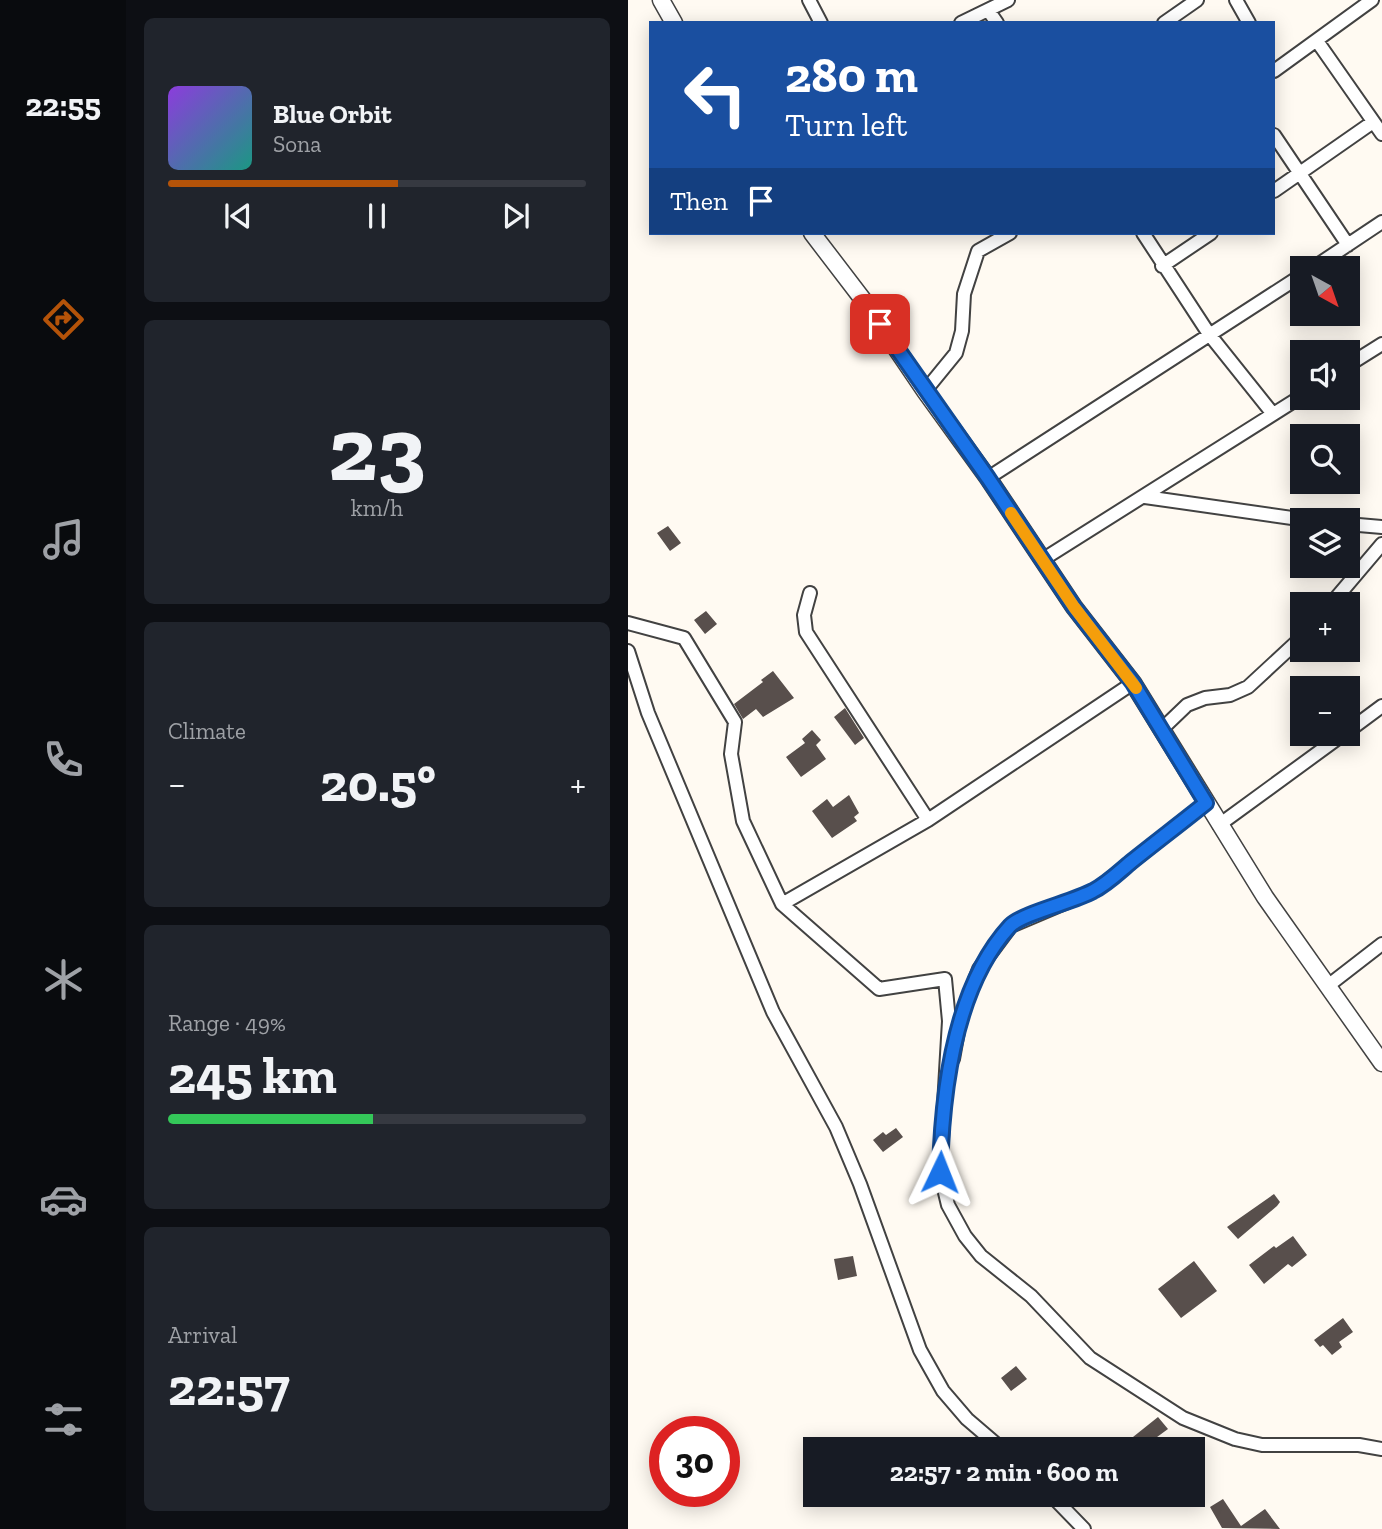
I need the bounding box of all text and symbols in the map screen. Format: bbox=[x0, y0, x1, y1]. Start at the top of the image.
text: 280 m bbox=[785, 46, 918, 105]
icon: left bbox=[670, 49, 761, 140]
text: 22:55 bbox=[25, 86, 101, 124]
text: Blue Orbit bbox=[273, 98, 392, 130]
text: Turn left bbox=[785, 106, 907, 144]
text: Sona bbox=[273, 130, 321, 158]
icon: arrive bbox=[742, 182, 780, 220]
text: Then bbox=[670, 185, 728, 217]
icon: previous bbox=[219, 197, 257, 235]
icon: pause bbox=[358, 197, 396, 235]
icon: next bbox=[497, 197, 535, 235]
north arrow bbox=[1290, 256, 1360, 326]
map controls bbox=[1290, 256, 1360, 746]
pin bbox=[850, 294, 910, 354]
icon: directions bbox=[39, 295, 88, 344]
icon: arrive bbox=[861, 305, 899, 343]
button: sound bbox=[1290, 340, 1360, 410]
text: 23 bbox=[328, 394, 426, 503]
button: search bbox=[1290, 424, 1360, 494]
text: km/h bbox=[351, 494, 403, 522]
button: layers bbox=[1290, 508, 1360, 578]
icon: music bbox=[39, 515, 88, 564]
button: + bbox=[1290, 592, 1360, 662]
button: − bbox=[1290, 676, 1360, 746]
text: Climate bbox=[168, 717, 246, 745]
icon: phone bbox=[39, 735, 88, 784]
text: 20.5° bbox=[320, 752, 436, 814]
text: − bbox=[168, 761, 186, 807]
text: + bbox=[570, 761, 586, 807]
icon: climate bbox=[39, 955, 88, 1004]
text: Range · 49% bbox=[168, 1009, 286, 1037]
text: 245 km bbox=[168, 1044, 337, 1106]
position arrow bbox=[903, 1135, 977, 1209]
icon: car bbox=[39, 1175, 88, 1224]
text: Arrival bbox=[168, 1321, 237, 1349]
text: 22:57 bbox=[168, 1356, 290, 1418]
icon: filters bbox=[39, 1395, 88, 1444]
speed limit sign: 30 bbox=[649, 1416, 740, 1507]
text: 22:57 · 2 min · 600 m bbox=[890, 1456, 1118, 1488]

